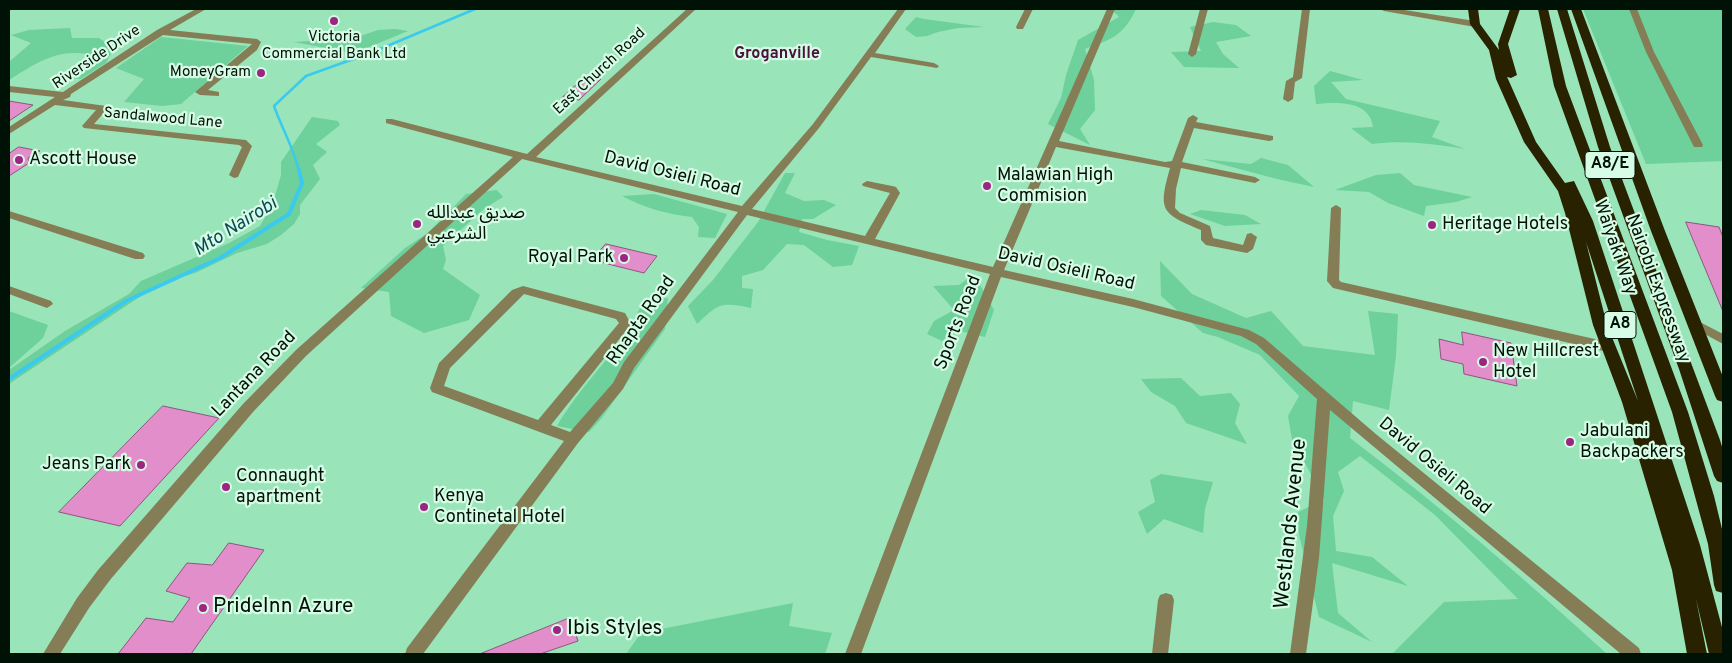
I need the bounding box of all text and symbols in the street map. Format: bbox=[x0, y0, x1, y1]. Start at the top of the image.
marker: Victoria Commercial Bank Ltd bbox=[328, 15, 340, 27]
street label: Riverside Drive bbox=[50, 22, 144, 94]
street label: East Church Road bbox=[550, 25, 650, 119]
place label: Victoria Commercial Bank Ltd bbox=[262, 29, 406, 64]
district label: Groganville bbox=[734, 45, 820, 65]
place label: MoneyGram bbox=[170, 64, 251, 82]
marker: MoneyGram bbox=[255, 67, 267, 79]
street label: Sandalwood Lane bbox=[103, 105, 223, 133]
street label: David Osieli Road bbox=[601, 148, 743, 202]
place label: Ascott House bbox=[29, 149, 137, 171]
road number: A8/E bbox=[1585, 152, 1635, 178]
marker: Ascott House bbox=[13, 154, 25, 166]
place label: Malawian High Commision bbox=[997, 165, 1113, 208]
marker: Malawian High Commision bbox=[981, 180, 993, 192]
water label: Mto Nairobi bbox=[190, 193, 282, 263]
street label: Waiyaki Way bbox=[1588, 198, 1640, 298]
place label: صديق عبدالله الشرعبي bbox=[427, 203, 525, 245]
street label: Nairobi Expressway bbox=[1620, 212, 1694, 366]
place label: Heritage Hotels bbox=[1442, 214, 1568, 236]
marker: صديق عبدالله الشرعبي bbox=[411, 218, 423, 230]
marker: Heritage Hotels bbox=[1426, 219, 1438, 231]
street label: David Osieli Road bbox=[995, 244, 1137, 296]
place label: Royal Park bbox=[528, 247, 614, 269]
marker: Royal Park bbox=[618, 252, 630, 264]
street label: Rhapta Road bbox=[603, 272, 681, 370]
street label: Sports Road bbox=[931, 273, 987, 373]
road number: A8 bbox=[1604, 312, 1636, 338]
street label: Lantana Road bbox=[208, 327, 302, 423]
place label: New Hillcrest Hotel bbox=[1493, 341, 1599, 384]
marker: New Hillcrest Hotel bbox=[1477, 356, 1489, 368]
street label: David Osieli Road bbox=[1373, 414, 1495, 520]
place label: Jabulani Backpackers bbox=[1580, 421, 1684, 464]
marker: Jabulani Backpackers bbox=[1564, 436, 1576, 448]
street label: Westlands Avenue bbox=[1271, 438, 1313, 610]
place label: Jeans Park bbox=[42, 454, 131, 476]
marker: Jeans Park bbox=[135, 459, 147, 471]
place label: Connaught apartment bbox=[236, 466, 325, 508]
marker: Connaught apartment bbox=[220, 481, 232, 493]
place label: Kenya Continetal Hotel bbox=[434, 486, 565, 528]
marker: Kenya Continetal Hotel bbox=[418, 501, 430, 513]
place label: PrideInn Azure bbox=[213, 595, 353, 621]
marker: PrideInn Azure bbox=[197, 602, 209, 614]
place label: Ibis Styles bbox=[567, 617, 662, 643]
marker: Ibis Styles bbox=[551, 624, 563, 636]

